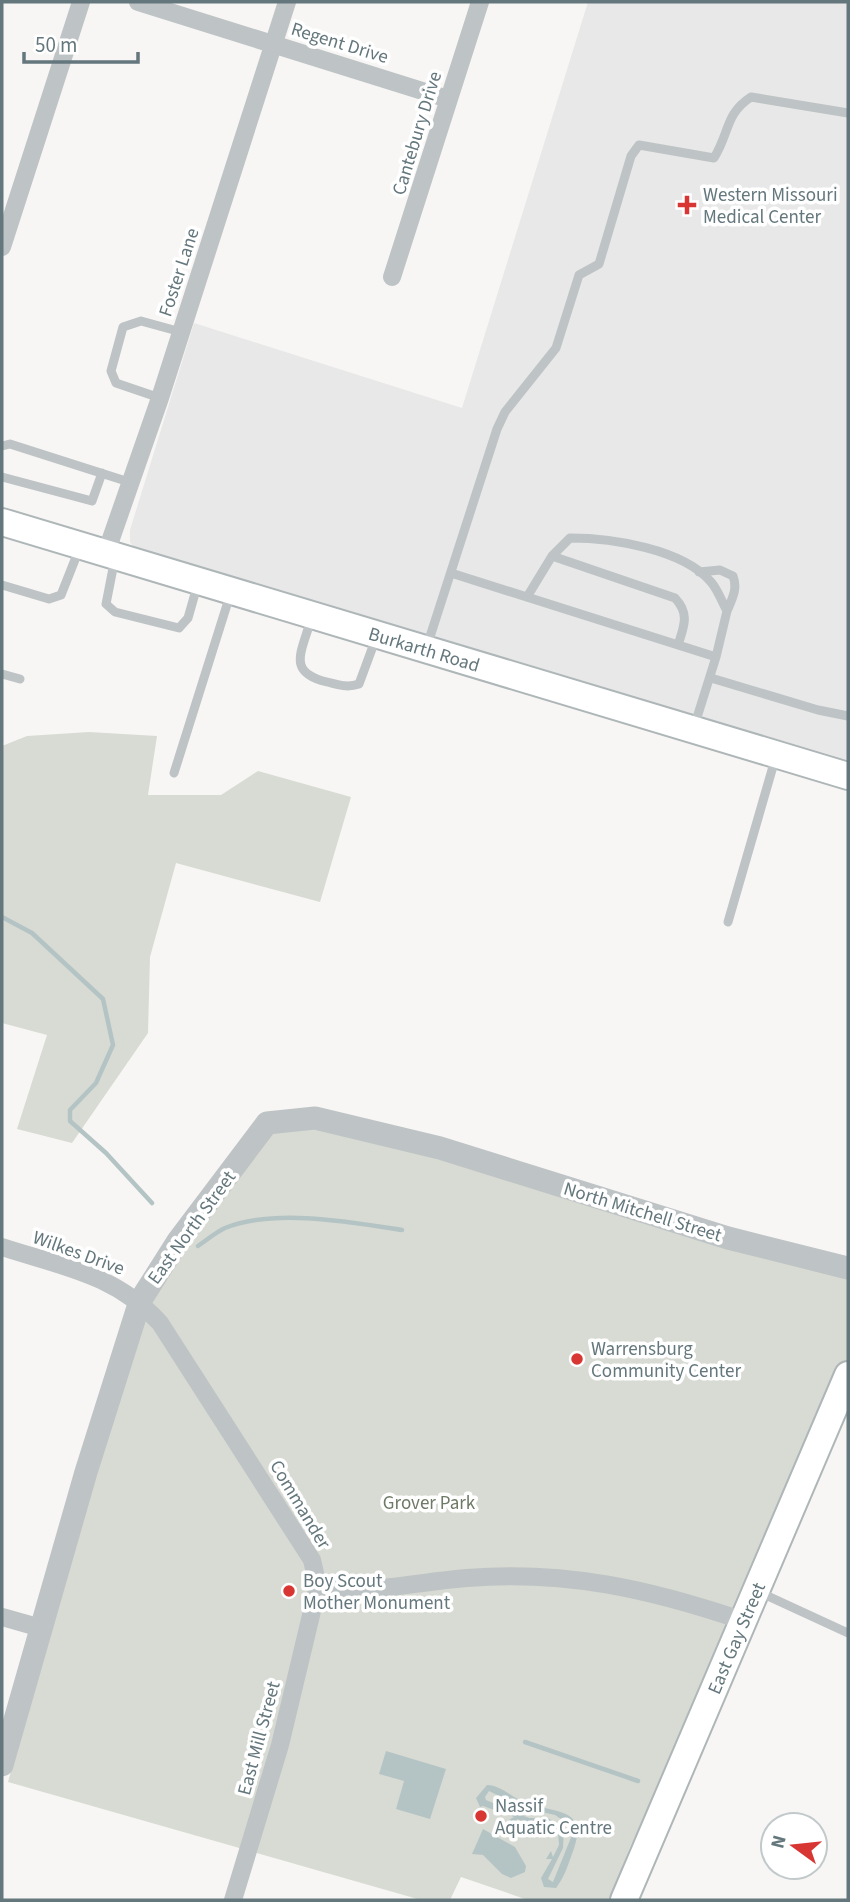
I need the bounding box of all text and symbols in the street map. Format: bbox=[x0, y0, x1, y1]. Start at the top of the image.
street label: Regent Drive bbox=[288, 16, 392, 71]
scale bar bbox=[24, 21, 138, 65]
text: 50 m bbox=[35, 30, 77, 60]
street label: Cantebury Drive bbox=[386, 68, 449, 199]
place label: Western Missouri Medical Center bbox=[703, 182, 838, 231]
marker: Western Missouri Medical Center bbox=[677, 195, 697, 215]
street label: Foster Lane bbox=[152, 225, 206, 320]
street label: Burkarth Road bbox=[365, 621, 483, 680]
street label: East North Street bbox=[142, 1165, 243, 1290]
street label: North Mitchell Street bbox=[560, 1176, 725, 1249]
street label: Wilkes Drive bbox=[29, 1224, 128, 1282]
place label: Warrensburg Community Center bbox=[591, 1336, 741, 1385]
marker: Warrensburg Community Center bbox=[569, 1351, 585, 1367]
street label: Commander bbox=[263, 1455, 337, 1555]
park label: Grover Park bbox=[383, 1490, 476, 1517]
place label: Boy Scout Mother Monument bbox=[303, 1568, 451, 1617]
street label: East Gay Street bbox=[701, 1578, 773, 1699]
marker: Boy Scout Mother Monument bbox=[281, 1583, 297, 1599]
street label: East Mill Street bbox=[231, 1678, 288, 1798]
place label: Nassif Aquatic Centre bbox=[495, 1793, 612, 1842]
marker: Nassif Aquatic Centre bbox=[473, 1808, 489, 1824]
north arrow bbox=[759, 1811, 829, 1881]
text: N bbox=[764, 1832, 794, 1852]

